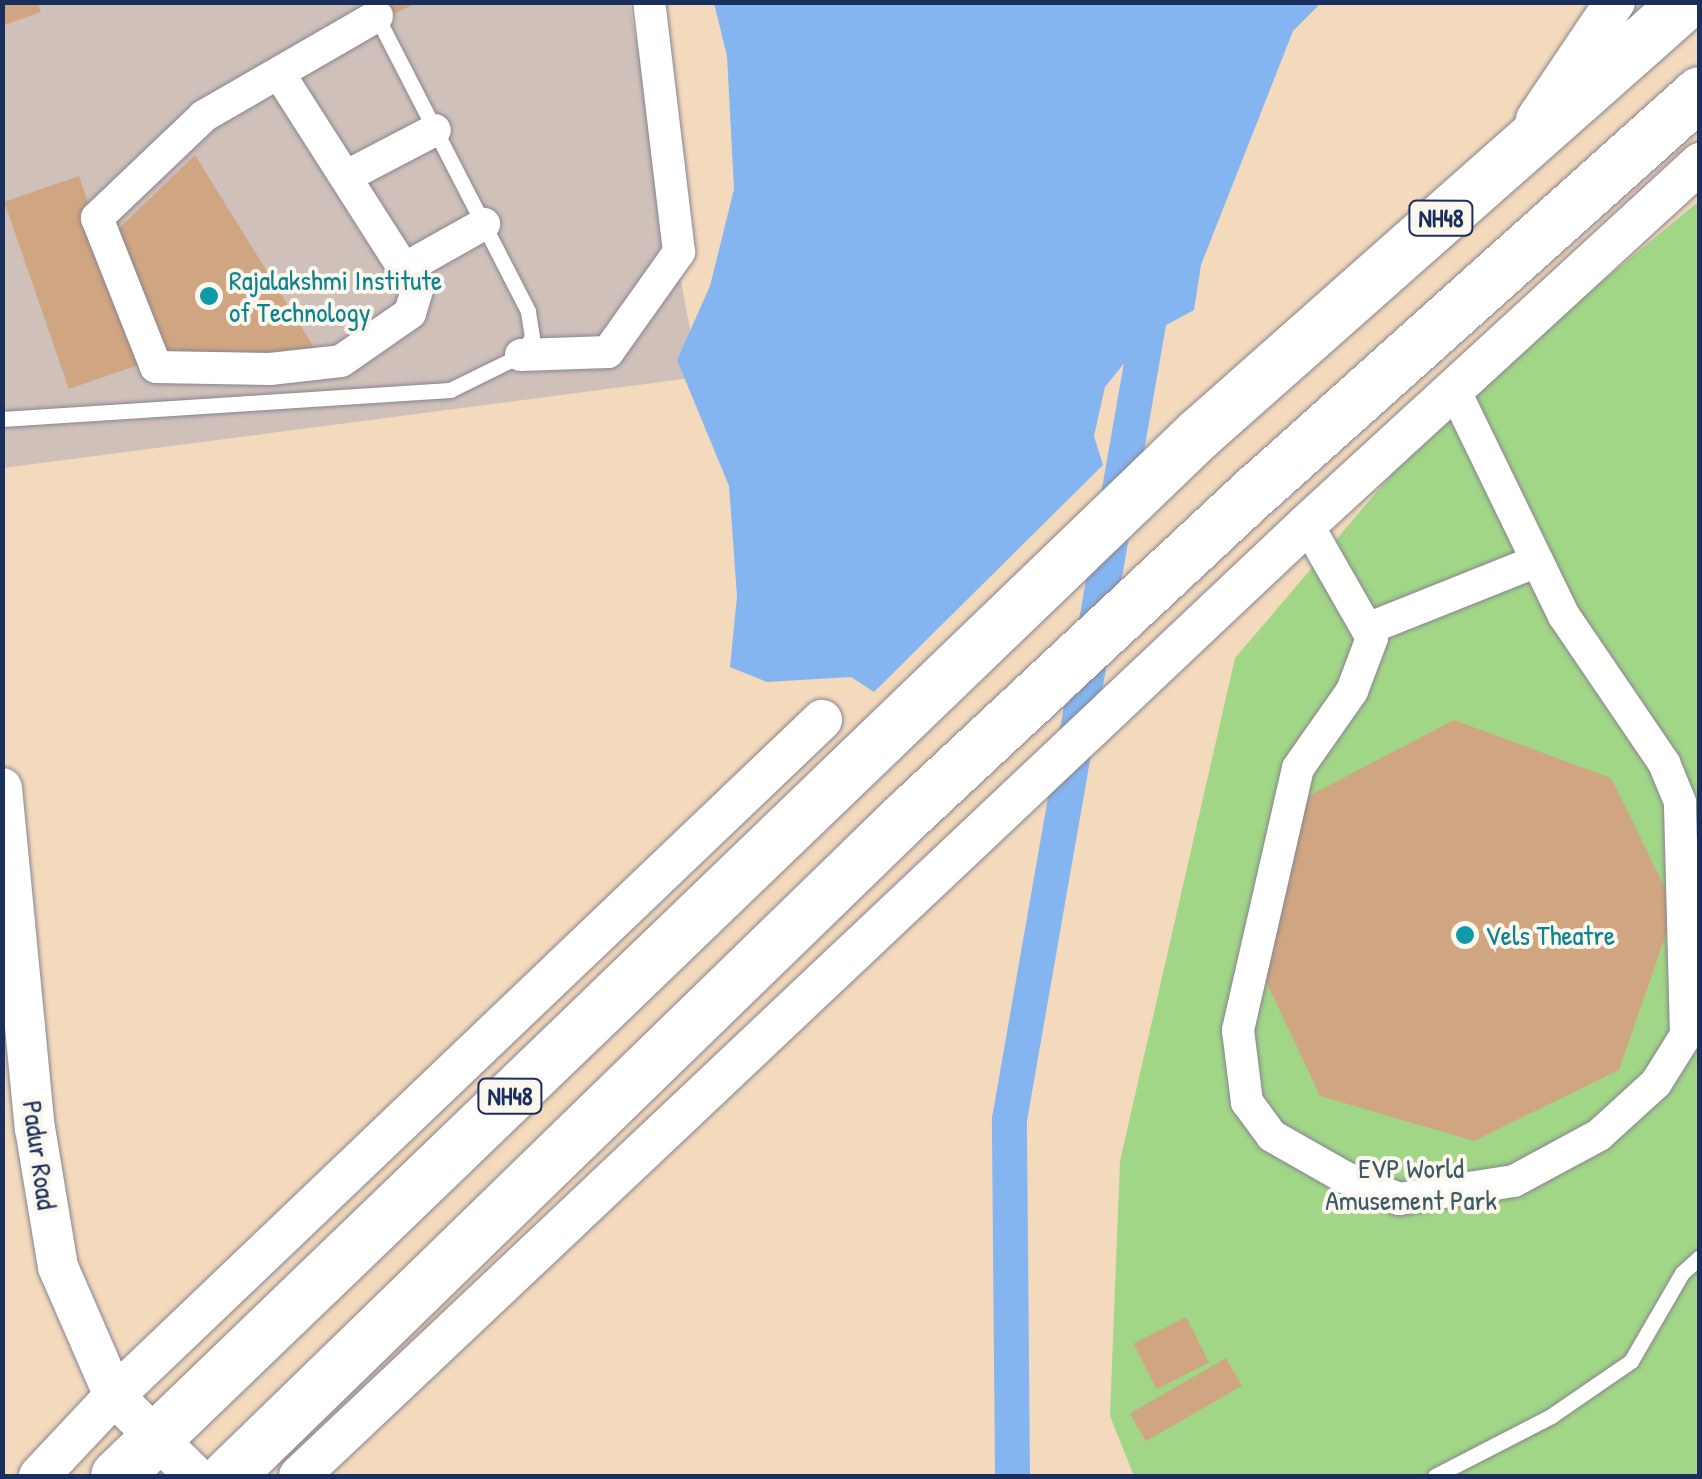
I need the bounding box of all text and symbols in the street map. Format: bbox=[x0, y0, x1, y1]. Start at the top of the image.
road number: NH48 bbox=[1406, 198, 1476, 238]
place label: Rajalakshmi Institute of Technology bbox=[229, 263, 442, 329]
marker: Rajalakshmi Institute of Technology bbox=[198, 285, 220, 307]
place label: Vels Theatre bbox=[1485, 918, 1615, 952]
marker: Vels Theatre bbox=[1454, 924, 1476, 946]
road number: NH48 bbox=[475, 1076, 545, 1116]
street label: Padur Road bbox=[16, 1098, 64, 1212]
park label: EVP World Amusement Park bbox=[1325, 1151, 1497, 1217]

